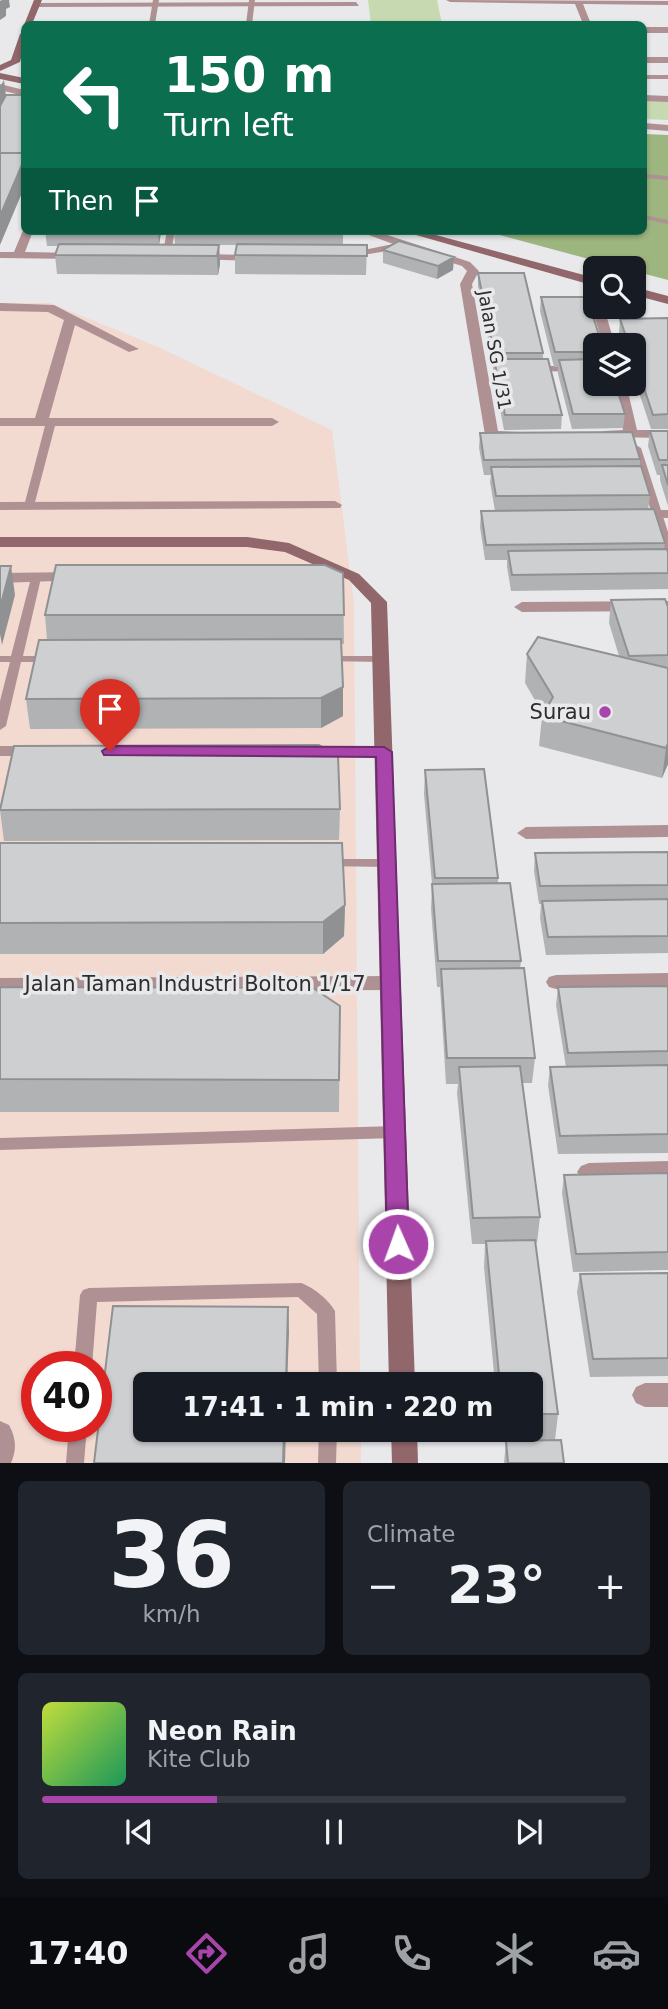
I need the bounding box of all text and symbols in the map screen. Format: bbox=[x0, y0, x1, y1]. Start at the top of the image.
text: 150 m bbox=[164, 47, 334, 104]
icon: left bbox=[49, 49, 140, 140]
text: Turn left bbox=[164, 106, 294, 144]
icon: arrive bbox=[128, 182, 166, 220]
text: Then bbox=[49, 186, 114, 216]
map controls bbox=[583, 256, 646, 396]
button: search bbox=[583, 256, 646, 319]
street label: Jalan SG 1/31 bbox=[474, 288, 516, 411]
button: layers bbox=[583, 333, 646, 396]
pin bbox=[80, 679, 140, 751]
icon: arrive bbox=[91, 690, 129, 728]
place label: Surau bbox=[530, 700, 591, 724]
marker: Surau bbox=[597, 704, 613, 720]
street label: Jalan Taman Industri Bolton 1/17 bbox=[22, 972, 366, 996]
position arrow bbox=[361, 1207, 435, 1281]
speed limit sign: 40 bbox=[21, 1351, 112, 1442]
text: 17:41 · 1 min · 220 m bbox=[183, 1392, 493, 1422]
text: 36 bbox=[108, 1503, 235, 1608]
text: Climate bbox=[367, 1521, 456, 1547]
text: 23° bbox=[447, 1555, 546, 1615]
text: − bbox=[367, 1564, 399, 1608]
text: + bbox=[594, 1564, 626, 1608]
text: km/h bbox=[142, 1601, 201, 1627]
text: Neon Rain bbox=[147, 1716, 297, 1746]
text: Kite Club bbox=[147, 1746, 251, 1772]
icon: previous bbox=[120, 1813, 158, 1851]
icon: pause bbox=[315, 1813, 353, 1851]
icon: next bbox=[510, 1813, 548, 1851]
icon: directions bbox=[182, 1929, 231, 1978]
icon: music bbox=[285, 1929, 334, 1978]
icon: phone bbox=[387, 1929, 436, 1978]
icon: climate bbox=[490, 1929, 539, 1978]
icon: car bbox=[592, 1929, 641, 1978]
text: 17:40 bbox=[27, 1934, 129, 1972]

